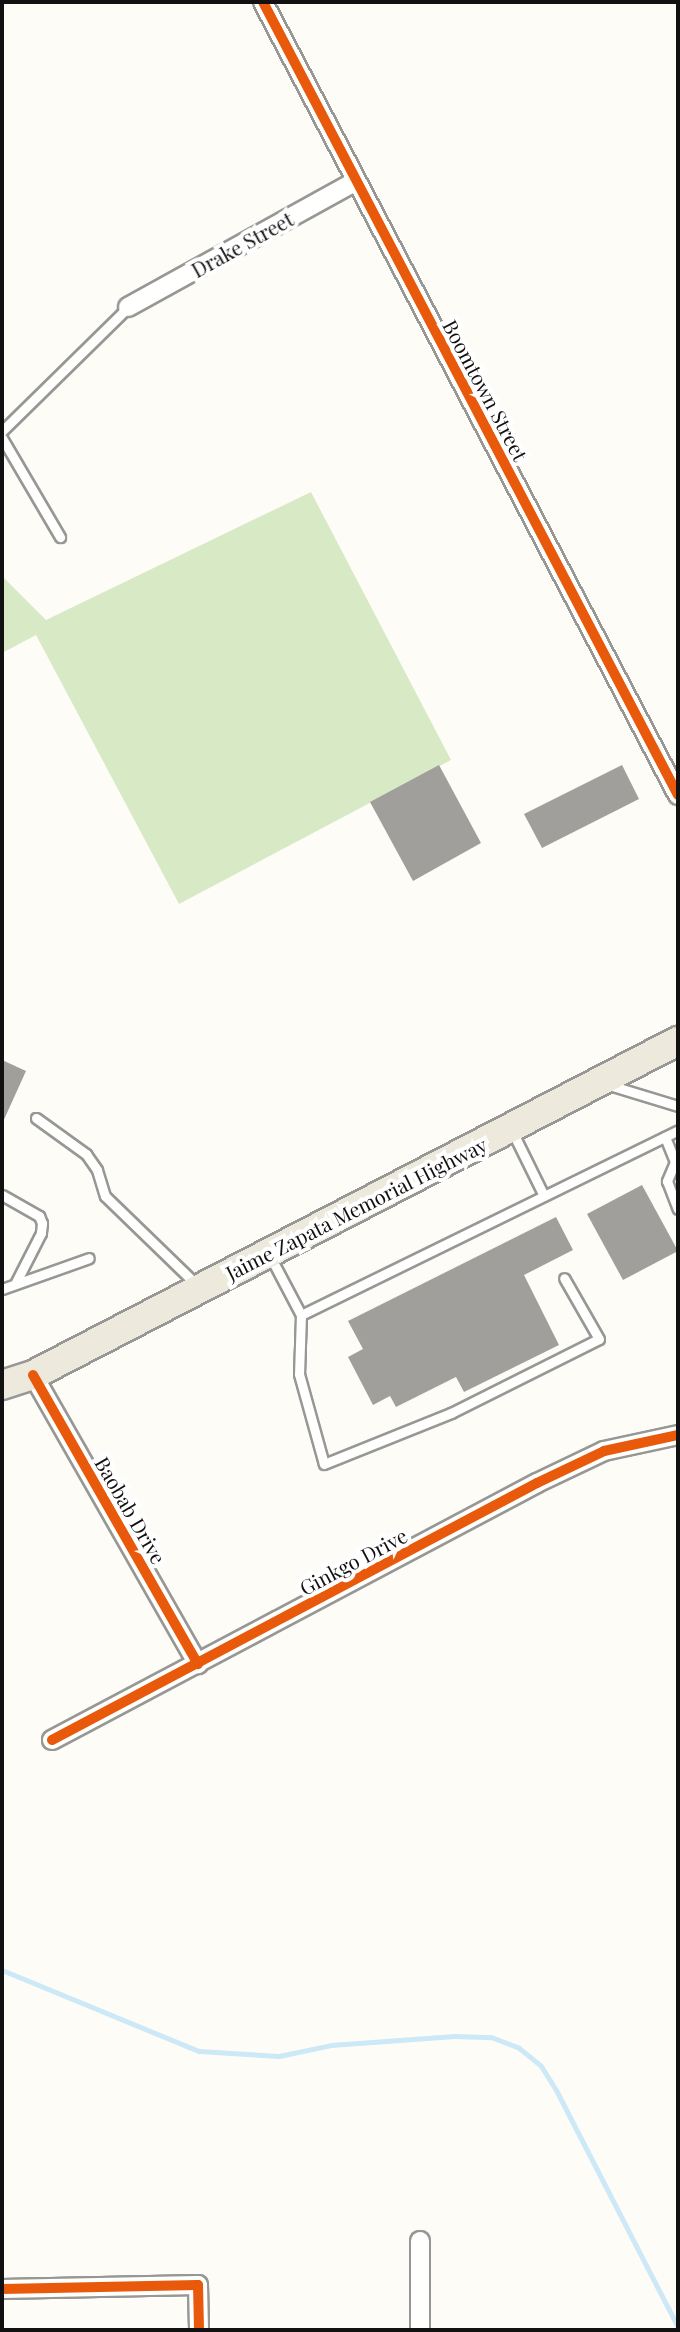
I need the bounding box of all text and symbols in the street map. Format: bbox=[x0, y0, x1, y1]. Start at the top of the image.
street label: Drake Street bbox=[187, 206, 297, 282]
street label: Boomtown Street bbox=[439, 315, 533, 465]
street label: Jaime Zapata Memorial Highway bbox=[221, 1132, 491, 1284]
street label: Baobab Drive bbox=[91, 1452, 171, 1568]
street label: Ginkgo Drive bbox=[295, 1523, 411, 1599]

